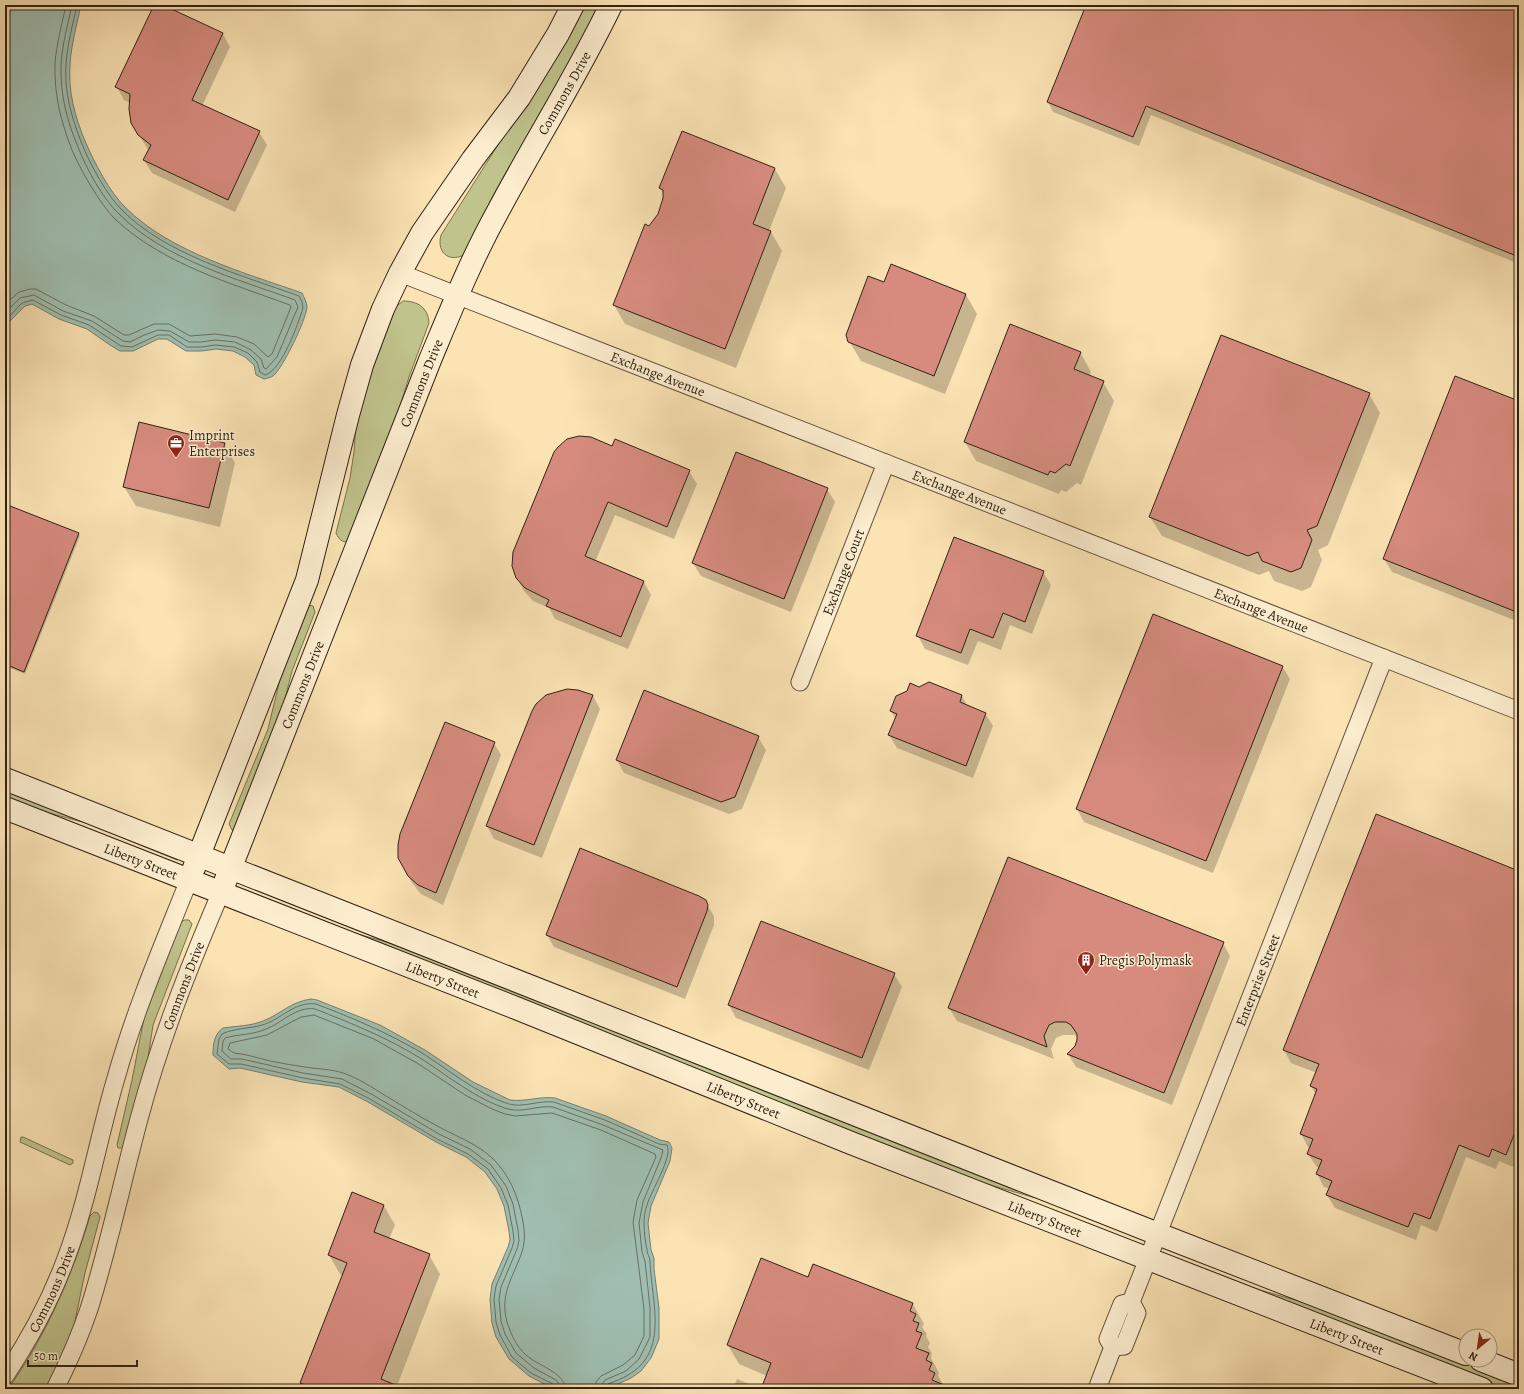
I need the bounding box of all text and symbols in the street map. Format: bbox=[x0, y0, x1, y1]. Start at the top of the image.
street label: Commons Drive bbox=[533, 48, 595, 138]
street label: Commons Drive bbox=[395, 336, 447, 430]
street label: Exchange Avenue bbox=[608, 347, 708, 401]
place label: Imprint Enterprises bbox=[189, 426, 255, 461]
office icon: Imprint Enterprises bbox=[166, 433, 186, 458]
street label: Exchange Avenue bbox=[910, 465, 1010, 519]
street label: Exchange Court bbox=[818, 526, 869, 618]
street label: Exchange Avenue bbox=[1211, 583, 1311, 637]
street label: Commons Drive bbox=[277, 638, 328, 732]
street label: Liberty Street bbox=[101, 838, 181, 884]
street label: Enterprise Street bbox=[1231, 931, 1284, 1029]
street label: Commons Drive bbox=[158, 939, 209, 1032]
building icon: Pregis Polymask bbox=[1076, 950, 1096, 975]
place label: Pregis Polymask bbox=[1099, 951, 1192, 970]
street label: Liberty Street bbox=[403, 956, 483, 1002]
street label: Liberty Street bbox=[704, 1076, 784, 1123]
street label: Liberty Street bbox=[1005, 1196, 1085, 1242]
street label: Commons Drive bbox=[24, 1243, 79, 1336]
street label: Liberty Street bbox=[1307, 1313, 1387, 1359]
north arrow bbox=[1458, 1328, 1498, 1368]
scale bar bbox=[28, 1342, 137, 1368]
text: 50 m bbox=[34, 1348, 58, 1364]
text: N bbox=[1466, 1348, 1481, 1365]

